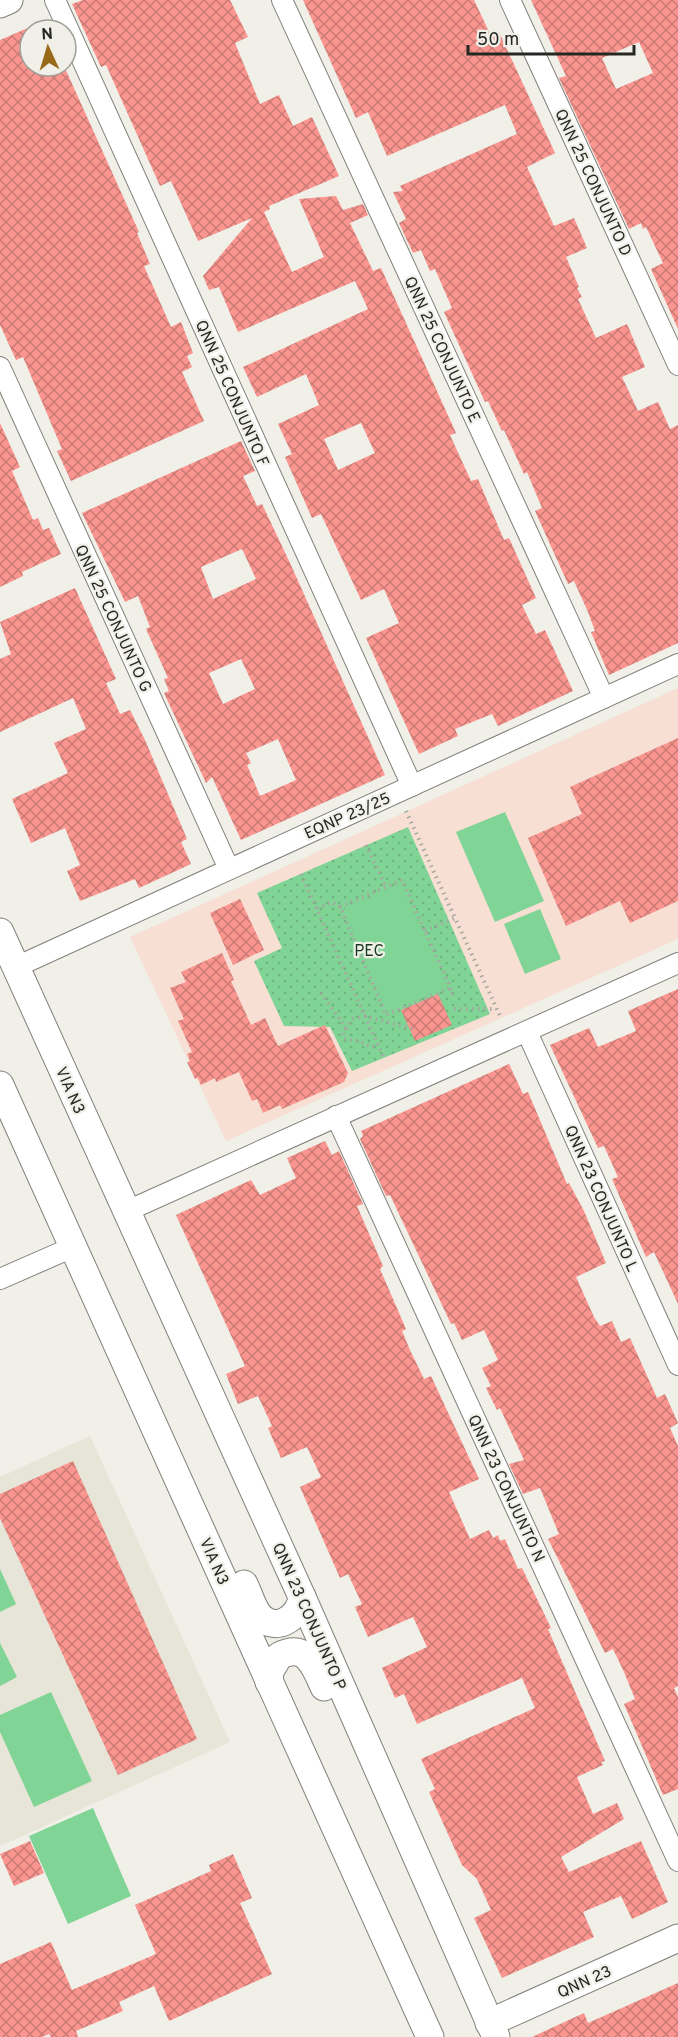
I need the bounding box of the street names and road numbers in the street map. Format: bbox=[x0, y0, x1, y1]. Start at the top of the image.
street label: QNN 25 CONJUNTO D bbox=[549, 106, 635, 260]
street label: QNN 25 CONJUNTO E bbox=[399, 274, 484, 426]
street label: QNN 25 CONJUNTO F bbox=[190, 317, 273, 470]
street label: QNN 25 CONJUNTO G bbox=[69, 542, 155, 696]
street label: EQNP 23/25 bbox=[302, 789, 394, 845]
street label: VIA N3 bbox=[50, 1064, 88, 1118]
street label: QNN 23 CONJUNTO L bbox=[559, 1123, 641, 1275]
street label: QNN 23 CONJUNTO N bbox=[462, 1412, 548, 1566]
street label: VIA N3 bbox=[194, 1535, 232, 1589]
street label: QNN 23 CONJUNTO P bbox=[267, 1540, 350, 1694]
street label: QNN 23 bbox=[555, 1962, 615, 2004]

